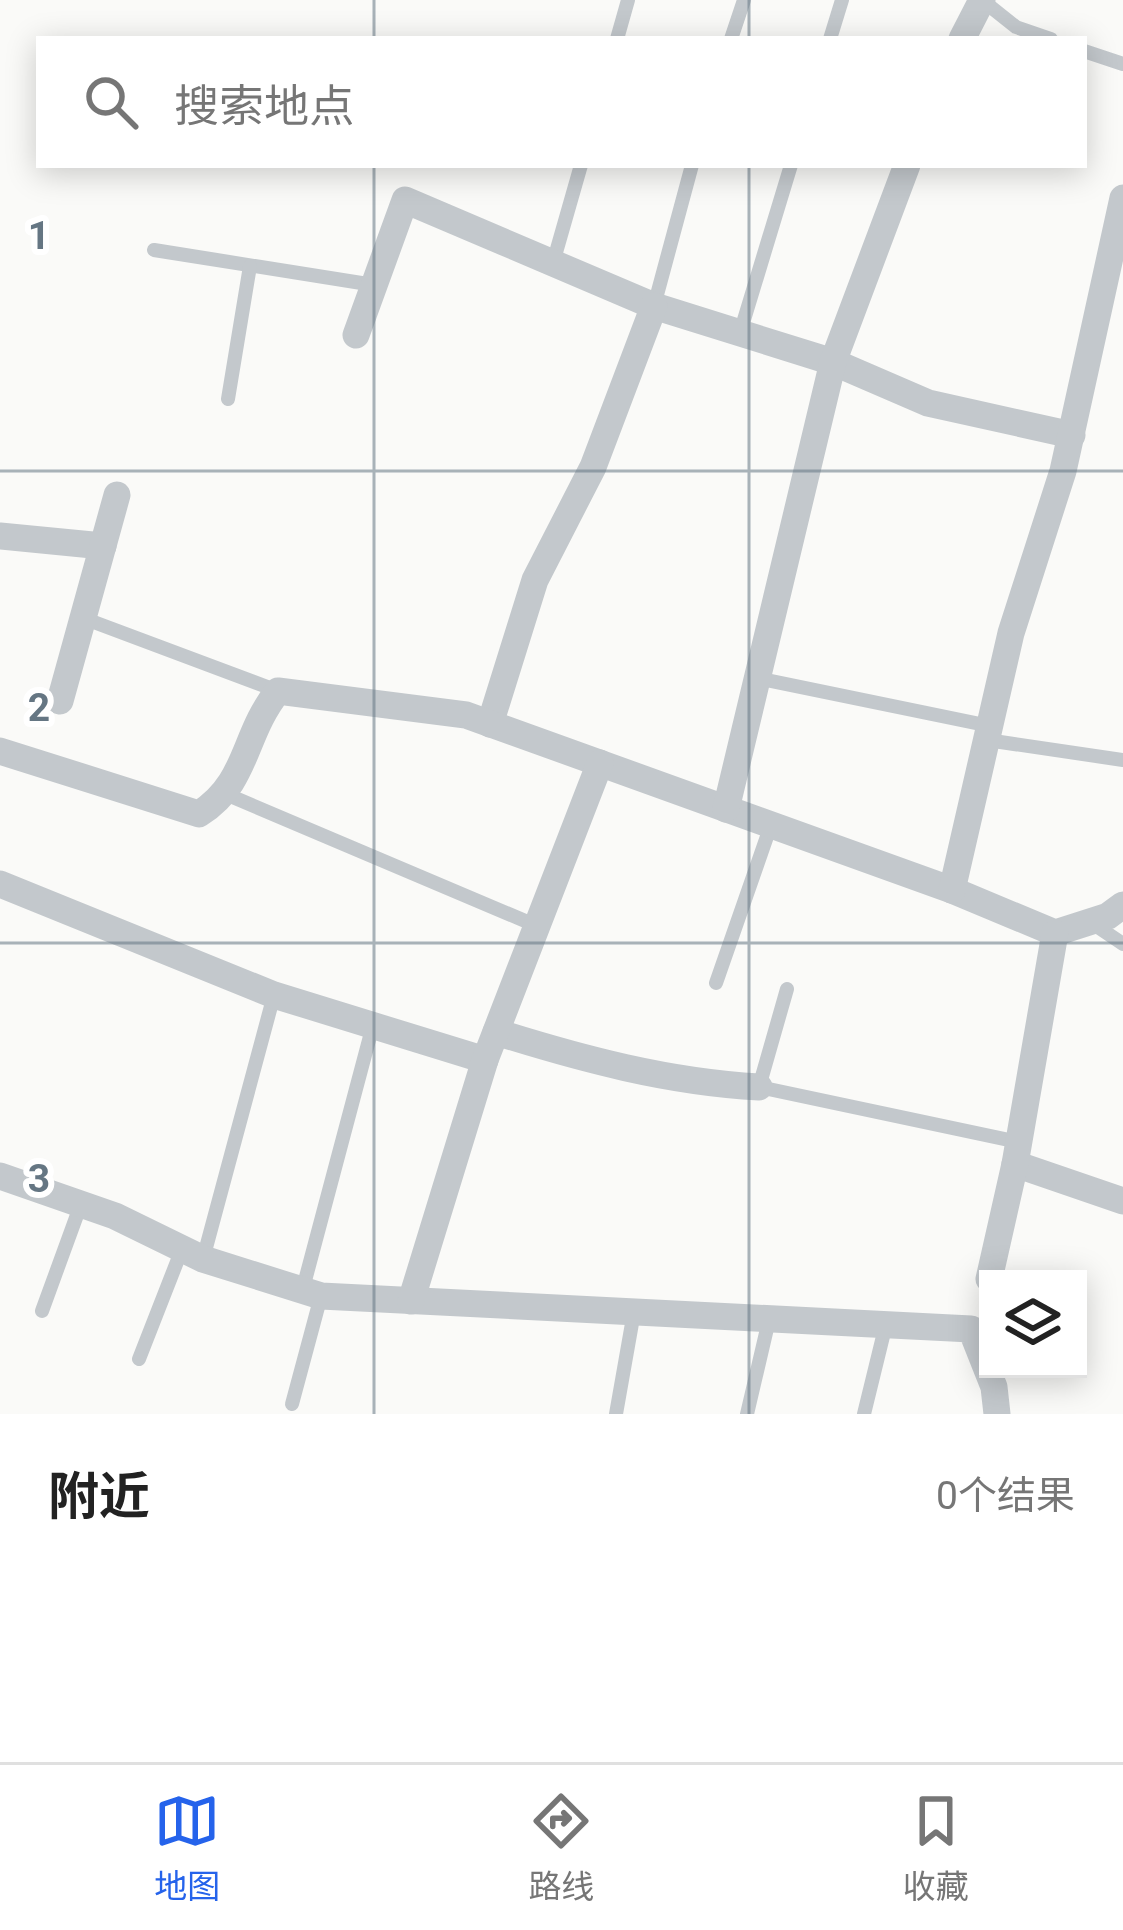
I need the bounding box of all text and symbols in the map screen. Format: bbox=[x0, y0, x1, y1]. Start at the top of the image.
search box bbox=[36, 36, 1087, 168]
icon: search bbox=[78, 69, 144, 135]
text: 搜索地点 bbox=[174, 80, 354, 133]
text: 1 bbox=[28, 213, 50, 259]
text: 2 bbox=[28, 685, 50, 731]
text: 3 bbox=[28, 1156, 50, 1202]
map controls bbox=[979, 1270, 1087, 1378]
button: layers bbox=[979, 1270, 1087, 1378]
text: 附近 bbox=[48, 1467, 150, 1526]
text: 0个结果 bbox=[936, 1473, 1075, 1519]
tab: 地图 bbox=[154, 1788, 220, 1908]
tab: 路线 bbox=[528, 1788, 594, 1908]
tab: 收藏 bbox=[903, 1788, 969, 1908]

